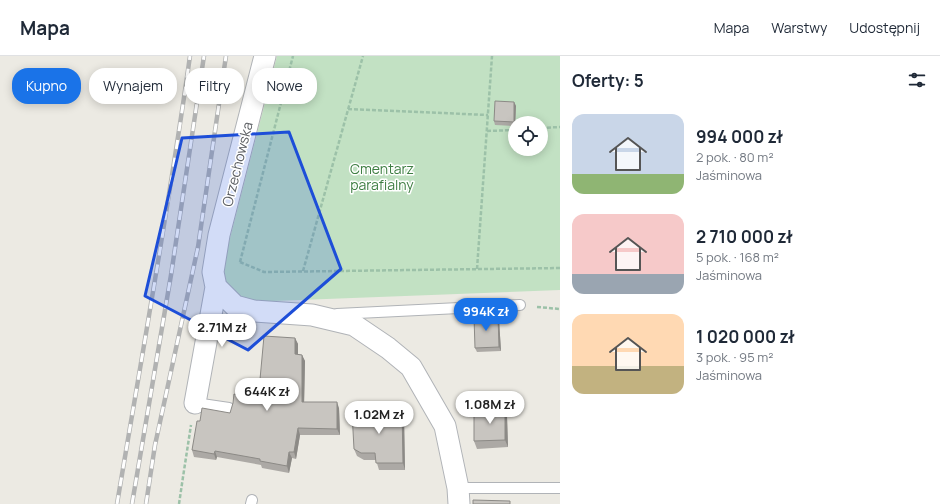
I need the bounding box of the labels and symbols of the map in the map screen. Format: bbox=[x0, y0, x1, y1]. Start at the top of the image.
street label: Orzechowska bbox=[217, 120, 257, 208]
park label: Cmentarz parafialny bbox=[350, 159, 414, 194]
pin: 994K zł bbox=[449, 298, 523, 332]
pin: 2.71M zł bbox=[181, 314, 263, 348]
pin: 644K zł bbox=[230, 378, 304, 412]
pin: 1.08M zł bbox=[449, 391, 531, 425]
pin: 1.02M zł bbox=[338, 401, 420, 435]

